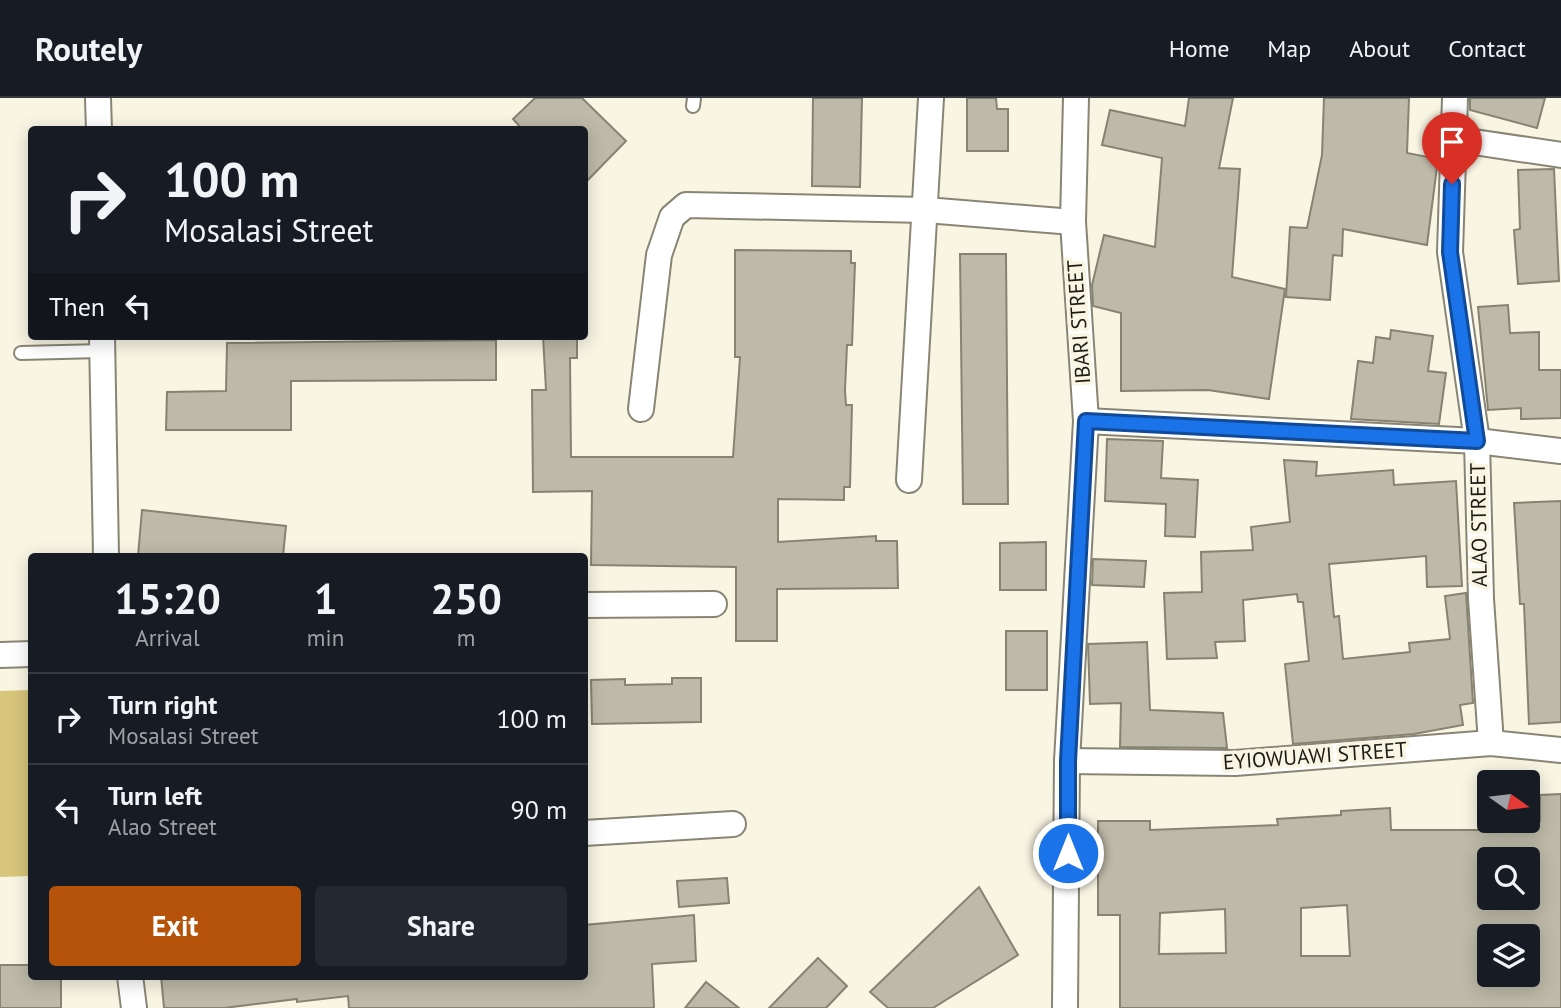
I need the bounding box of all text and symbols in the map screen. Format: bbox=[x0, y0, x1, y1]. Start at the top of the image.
text: Routely bbox=[35, 27, 142, 70]
text: Home bbox=[1169, 33, 1229, 64]
text: Map bbox=[1267, 33, 1311, 64]
text: About bbox=[1349, 33, 1410, 64]
text: Contact bbox=[1448, 33, 1526, 64]
pin bbox=[1422, 112, 1482, 184]
icon: arrive bbox=[1433, 123, 1471, 161]
text: 100 m bbox=[164, 147, 299, 211]
icon: right bbox=[49, 154, 140, 245]
text: Mosalasi Street bbox=[164, 209, 373, 251]
street label: IBARI STREET bbox=[1061, 259, 1096, 385]
icon: left bbox=[119, 287, 157, 325]
text: Then bbox=[49, 290, 105, 323]
street label: ALAO STREET bbox=[1464, 462, 1493, 587]
text: 15:20 bbox=[114, 571, 221, 626]
text: 1 bbox=[314, 571, 337, 626]
text: 250 bbox=[430, 571, 502, 626]
text: Arrival bbox=[135, 623, 200, 652]
text: min bbox=[307, 623, 344, 652]
text: m bbox=[457, 623, 475, 652]
text: Turn right bbox=[108, 688, 217, 721]
icon: right bbox=[49, 700, 87, 738]
text: 100 m bbox=[496, 702, 567, 735]
text: Mosalasi Street bbox=[108, 721, 258, 750]
street label: EYIOWUAWI STREET bbox=[1222, 736, 1408, 775]
north arrow bbox=[1477, 770, 1540, 833]
map controls bbox=[1477, 770, 1540, 987]
text: Turn left bbox=[108, 779, 202, 812]
icon: left bbox=[49, 791, 87, 829]
text: 90 m bbox=[511, 793, 567, 826]
text: Alao Street bbox=[108, 812, 217, 841]
position arrow bbox=[1031, 816, 1105, 890]
button: search bbox=[1477, 847, 1540, 910]
button: Exit bbox=[49, 886, 301, 966]
button: Share bbox=[315, 886, 567, 966]
button: layers bbox=[1477, 924, 1540, 987]

